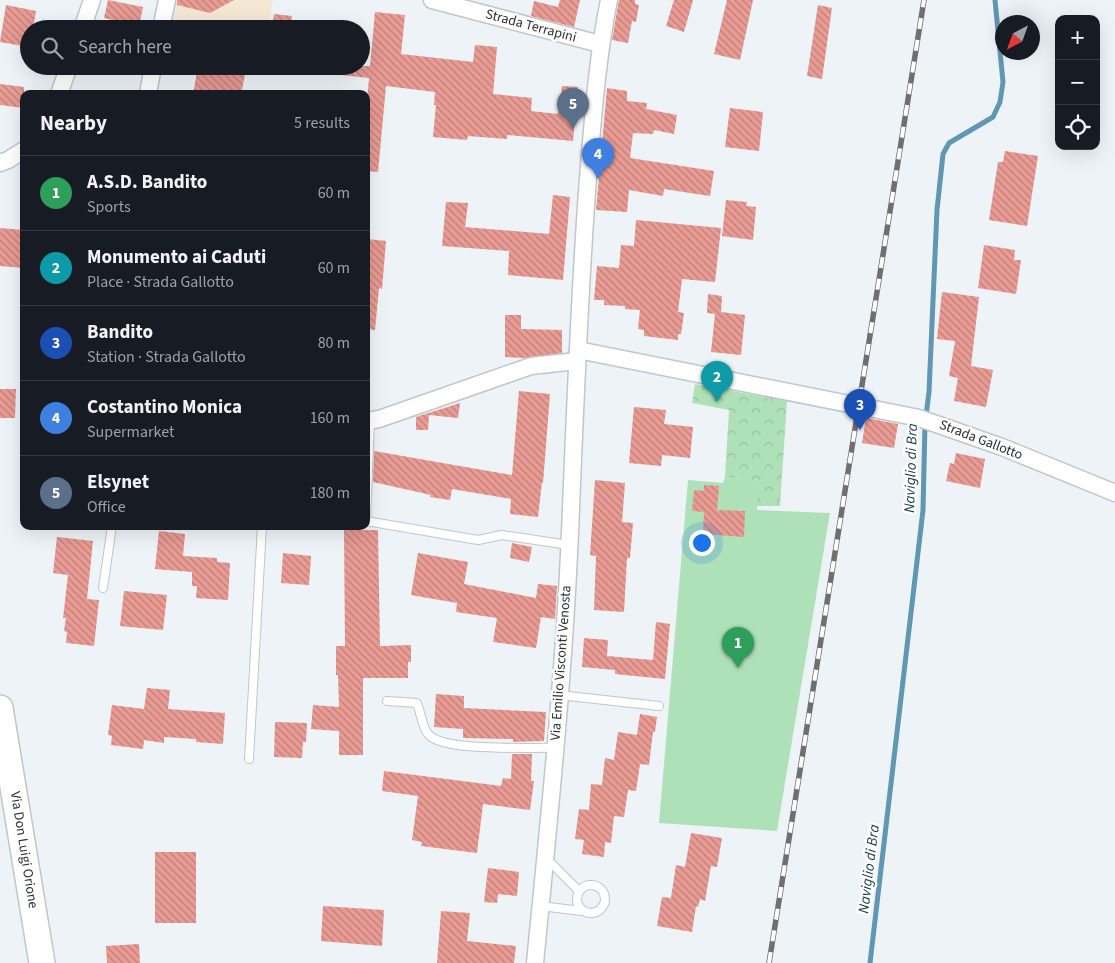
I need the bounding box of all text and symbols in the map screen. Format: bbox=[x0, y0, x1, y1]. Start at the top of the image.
street label: Strada Terrapini bbox=[483, 4, 579, 48]
north arrow bbox=[995, 15, 1040, 60]
map controls bbox=[1055, 15, 1100, 150]
button: + bbox=[1055, 15, 1100, 60]
search box bbox=[20, 20, 370, 75]
icon: search bbox=[38, 34, 66, 62]
text: Search here bbox=[78, 34, 172, 61]
button: − bbox=[1055, 60, 1100, 105]
pin: 5 bbox=[557, 88, 589, 129]
button: locate bbox=[1055, 105, 1100, 150]
text: Nearby bbox=[40, 108, 107, 138]
text: 5 results bbox=[294, 112, 350, 134]
pin: 4 bbox=[582, 138, 614, 179]
text: A.S.D. Bandito bbox=[87, 169, 207, 196]
text: 1 bbox=[52, 182, 60, 204]
text: 60 m bbox=[318, 182, 350, 204]
text: Sports bbox=[87, 196, 131, 218]
text: Monumento ai Caduti bbox=[87, 244, 266, 271]
text: 2 bbox=[52, 257, 60, 279]
text: 60 m bbox=[318, 257, 350, 279]
text: Place · Strada Gallotto bbox=[87, 271, 234, 293]
text: Bandito bbox=[87, 319, 153, 346]
text: 3 bbox=[52, 332, 60, 354]
text: 80 m bbox=[318, 332, 350, 354]
text: Station · Strada Gallotto bbox=[87, 346, 246, 368]
pin: 2 bbox=[701, 361, 733, 402]
pin: 3 bbox=[844, 389, 876, 430]
text: Costantino Monica bbox=[87, 394, 242, 421]
text: 4 bbox=[52, 407, 60, 429]
text: 160 m bbox=[310, 407, 350, 429]
street label: Strada Gallotto bbox=[936, 415, 1026, 465]
text: Supermarket bbox=[87, 421, 174, 443]
water label: Naviglio di Bra bbox=[899, 423, 923, 513]
text: Elsynet bbox=[87, 469, 149, 496]
text: 5 bbox=[52, 482, 60, 504]
text: 180 m bbox=[310, 482, 350, 504]
text: Office bbox=[87, 496, 126, 518]
your location bbox=[689, 530, 715, 556]
street label: Via Emilio Visconti Venosta bbox=[546, 585, 576, 741]
pin: 1 bbox=[722, 627, 754, 668]
street label: Via Don Luigi Orione bbox=[5, 790, 43, 910]
water label: Naviglio di Bra bbox=[853, 823, 885, 915]

